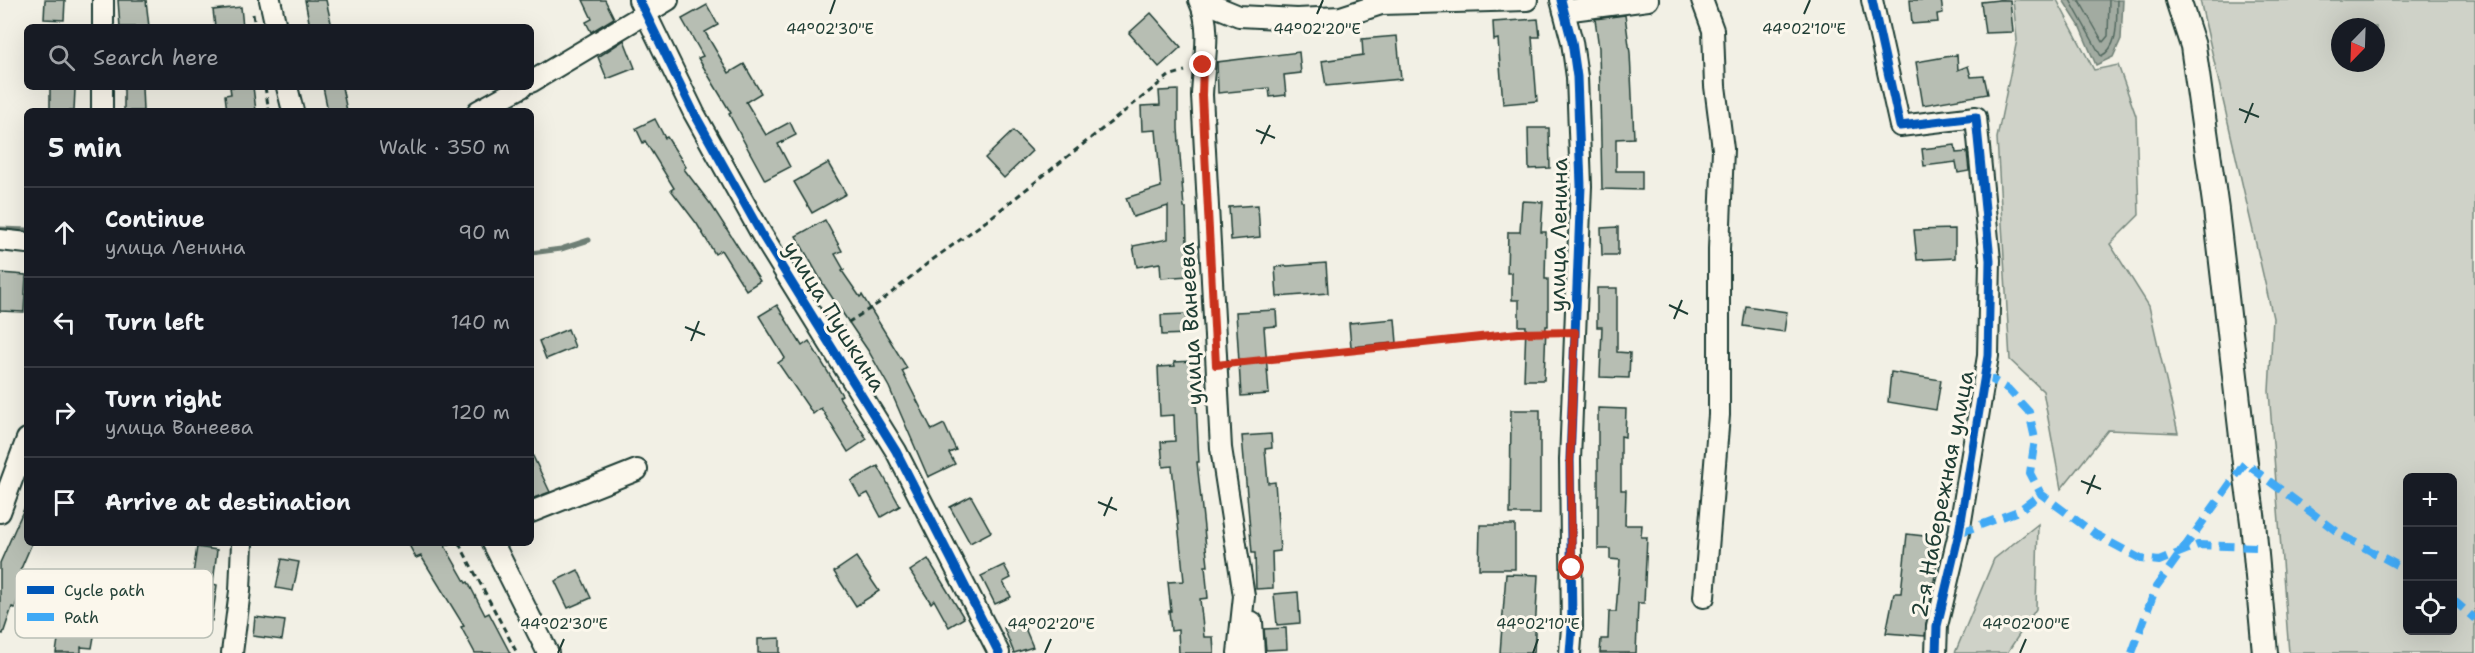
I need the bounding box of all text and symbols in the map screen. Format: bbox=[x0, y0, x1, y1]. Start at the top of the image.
north arrow bbox=[2331, 18, 2385, 72]
text: 44°02'30"E bbox=[786, 19, 874, 39]
text: 44°02'20"E bbox=[1273, 19, 1361, 39]
text: 44°02'10"E bbox=[1762, 19, 1846, 39]
search box bbox=[24, 24, 534, 90]
icon: search bbox=[45, 41, 78, 74]
text: Search here bbox=[93, 43, 219, 72]
route end bbox=[1189, 51, 1215, 77]
text: 5 min bbox=[48, 130, 122, 165]
text: Walk · 350 m bbox=[379, 134, 510, 160]
street label: улица Ленина bbox=[1543, 157, 1574, 312]
text: Continue bbox=[105, 205, 205, 234]
icon: ahead bbox=[48, 216, 81, 249]
text: 90 m bbox=[458, 219, 510, 245]
text: улица Ленина bbox=[105, 234, 245, 260]
street label: улица Пушкина bbox=[777, 235, 893, 397]
street label: улица Ванеева bbox=[1172, 241, 1209, 406]
icon: left bbox=[48, 306, 81, 339]
text: Turn left bbox=[105, 308, 204, 337]
text: 140 m bbox=[451, 309, 510, 335]
street label: 2-я Набережная улица bbox=[1904, 368, 1981, 620]
text: Turn right bbox=[105, 385, 222, 414]
icon: right bbox=[48, 396, 81, 429]
text: 120 m bbox=[451, 399, 510, 425]
text: улица Ванеева bbox=[105, 414, 253, 440]
map controls bbox=[2403, 473, 2457, 635]
button: + bbox=[2403, 473, 2457, 527]
icon: arrive bbox=[48, 486, 81, 519]
text: Arrive at destination bbox=[105, 488, 351, 517]
button: − bbox=[2403, 527, 2457, 581]
route start bbox=[1558, 554, 1584, 580]
legend bbox=[15, 569, 213, 638]
text: Cycle path bbox=[64, 580, 145, 601]
button: locate bbox=[2403, 581, 2457, 635]
text: Path bbox=[64, 607, 99, 628]
text: 44°02'30"E bbox=[520, 614, 608, 634]
text: 44°02'20"E bbox=[1007, 614, 1095, 634]
text: 44°02'10"E bbox=[1496, 614, 1580, 634]
text: 44°02'00"E bbox=[1982, 614, 2070, 634]

